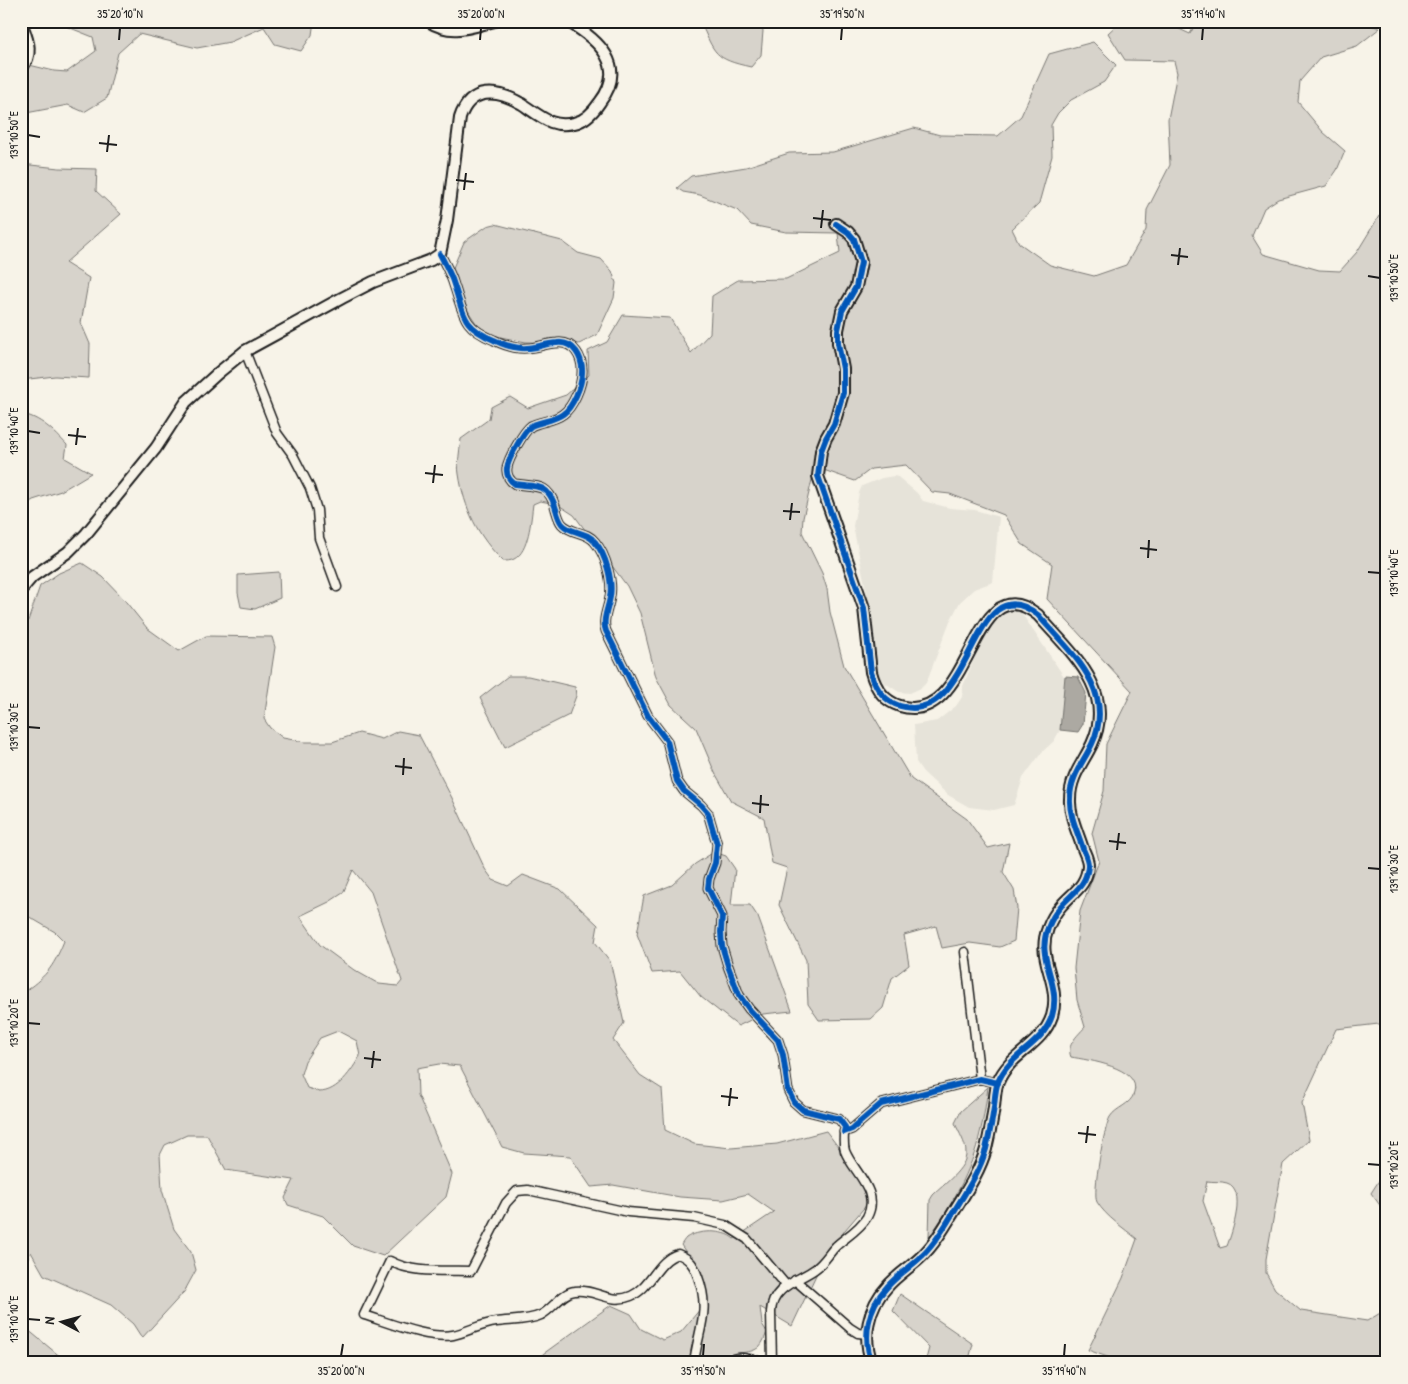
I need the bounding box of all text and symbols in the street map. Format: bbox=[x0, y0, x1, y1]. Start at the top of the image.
text: 35°20'10"N bbox=[97, 5, 143, 22]
text: 35°20'00"N bbox=[458, 5, 504, 22]
text: 35°19'50"N bbox=[820, 5, 864, 22]
text: 35°19'40"N bbox=[1181, 5, 1225, 22]
text: 139°10'50"E bbox=[5, 110, 22, 159]
text: 139°10'50"E bbox=[1385, 253, 1402, 302]
text: 139°10'40"E bbox=[5, 407, 22, 455]
text: 139°10'40"E bbox=[1385, 549, 1402, 597]
text: 139°10'30"E bbox=[5, 702, 22, 751]
text: 139°10'30"E bbox=[1385, 844, 1402, 893]
text: 139°10'20"E bbox=[5, 998, 22, 1047]
text: 139°10'20"E bbox=[1385, 1140, 1402, 1189]
text: 139°10'10"E bbox=[5, 1295, 22, 1343]
north arrow bbox=[38, 1296, 88, 1346]
text: N bbox=[39, 1315, 58, 1325]
text: 35°20'00"N bbox=[318, 1362, 364, 1379]
text: 35°19'50"N bbox=[681, 1362, 725, 1379]
text: 35°19'40"N bbox=[1042, 1362, 1086, 1379]

